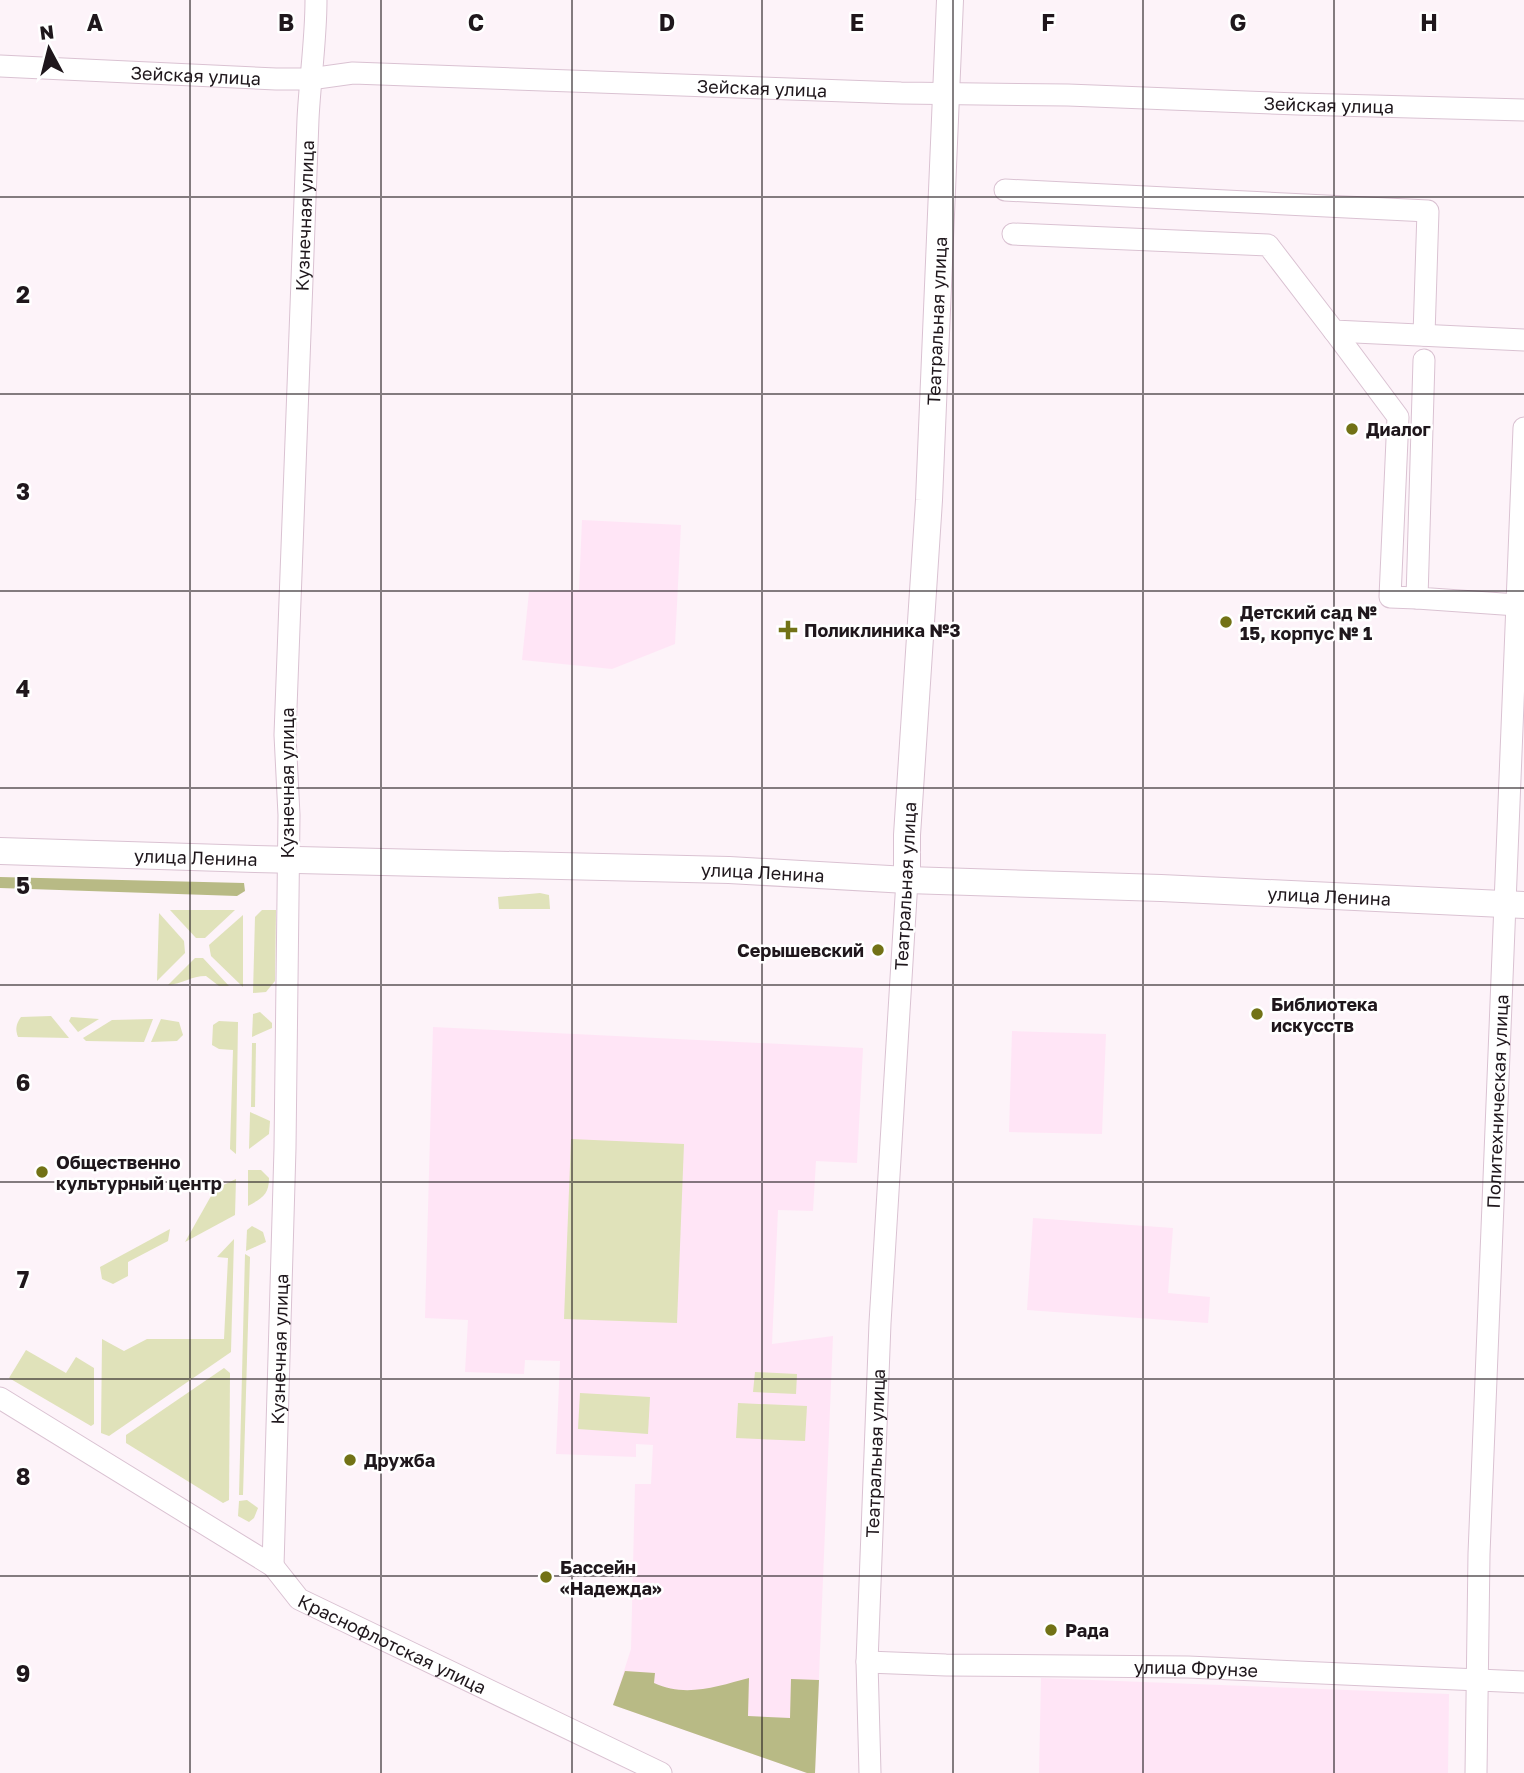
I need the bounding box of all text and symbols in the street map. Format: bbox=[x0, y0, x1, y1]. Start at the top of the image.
text: A bbox=[87, 8, 104, 36]
text: B bbox=[278, 8, 294, 36]
text: C bbox=[468, 8, 484, 36]
text: D bbox=[659, 8, 675, 36]
text: E bbox=[850, 8, 864, 36]
text: F bbox=[1041, 8, 1055, 36]
text: G bbox=[1230, 8, 1246, 36]
text: H bbox=[1420, 8, 1438, 36]
north arrow bbox=[14, 14, 84, 84]
text: N bbox=[38, 19, 55, 44]
street label: Зейская улица bbox=[130, 61, 262, 89]
street label: Зейская улица bbox=[696, 75, 828, 101]
street label: Зейская улица bbox=[1263, 92, 1394, 118]
street label: Кузнечная улица bbox=[291, 140, 318, 292]
street label: Театральная улица bbox=[922, 236, 951, 406]
text: 2 bbox=[16, 280, 30, 308]
place label: Диалог bbox=[1366, 418, 1431, 440]
marker: Диалог bbox=[1344, 421, 1360, 437]
text: 3 bbox=[16, 477, 30, 505]
place label: Детский сад № 15, корпус № 1 bbox=[1240, 601, 1377, 644]
marker: Детский сад № 15, корпус № 1 bbox=[1218, 614, 1234, 630]
place label: Поликлиника №3 bbox=[804, 619, 960, 641]
marker: Поликлиника №3 bbox=[778, 620, 798, 640]
text: 4 bbox=[16, 674, 30, 702]
street label: Кузнечная улица bbox=[276, 707, 298, 859]
street label: Театральная улица bbox=[890, 801, 920, 971]
street label: улица Ленина bbox=[134, 844, 258, 870]
street label: улица Ленина bbox=[701, 858, 825, 886]
text: 5 bbox=[16, 871, 30, 899]
street label: улица Ленина bbox=[1267, 882, 1391, 910]
place label: Серышевский bbox=[737, 939, 864, 961]
marker: Серышевский bbox=[870, 942, 886, 958]
place label: Библиотека искусств bbox=[1271, 993, 1378, 1036]
street label: Политехническая улица bbox=[1482, 994, 1512, 1209]
marker: Библиотека искусств bbox=[1249, 1006, 1265, 1022]
text: 6 bbox=[16, 1068, 30, 1096]
place label: Общественно культурный центр bbox=[56, 1151, 222, 1194]
marker: Общественно культурный центр bbox=[34, 1164, 50, 1180]
text: 7 bbox=[17, 1265, 29, 1293]
street label: Кузнечная улица bbox=[266, 1273, 292, 1425]
street label: Театральная улица bbox=[861, 1368, 889, 1538]
place label: Дружба bbox=[364, 1449, 435, 1471]
marker: Дружба bbox=[342, 1452, 358, 1468]
text: 8 bbox=[16, 1462, 30, 1490]
place label: Бассейн «Надежда» bbox=[560, 1556, 662, 1599]
marker: Бассейн «Надежда» bbox=[538, 1569, 554, 1585]
street label: Краснофлотская улица bbox=[295, 1589, 490, 1698]
place label: Рада bbox=[1065, 1619, 1109, 1641]
marker: Рада bbox=[1043, 1622, 1059, 1638]
street label: улица Фрунзе bbox=[1134, 1656, 1259, 1681]
text: 9 bbox=[16, 1659, 30, 1687]

